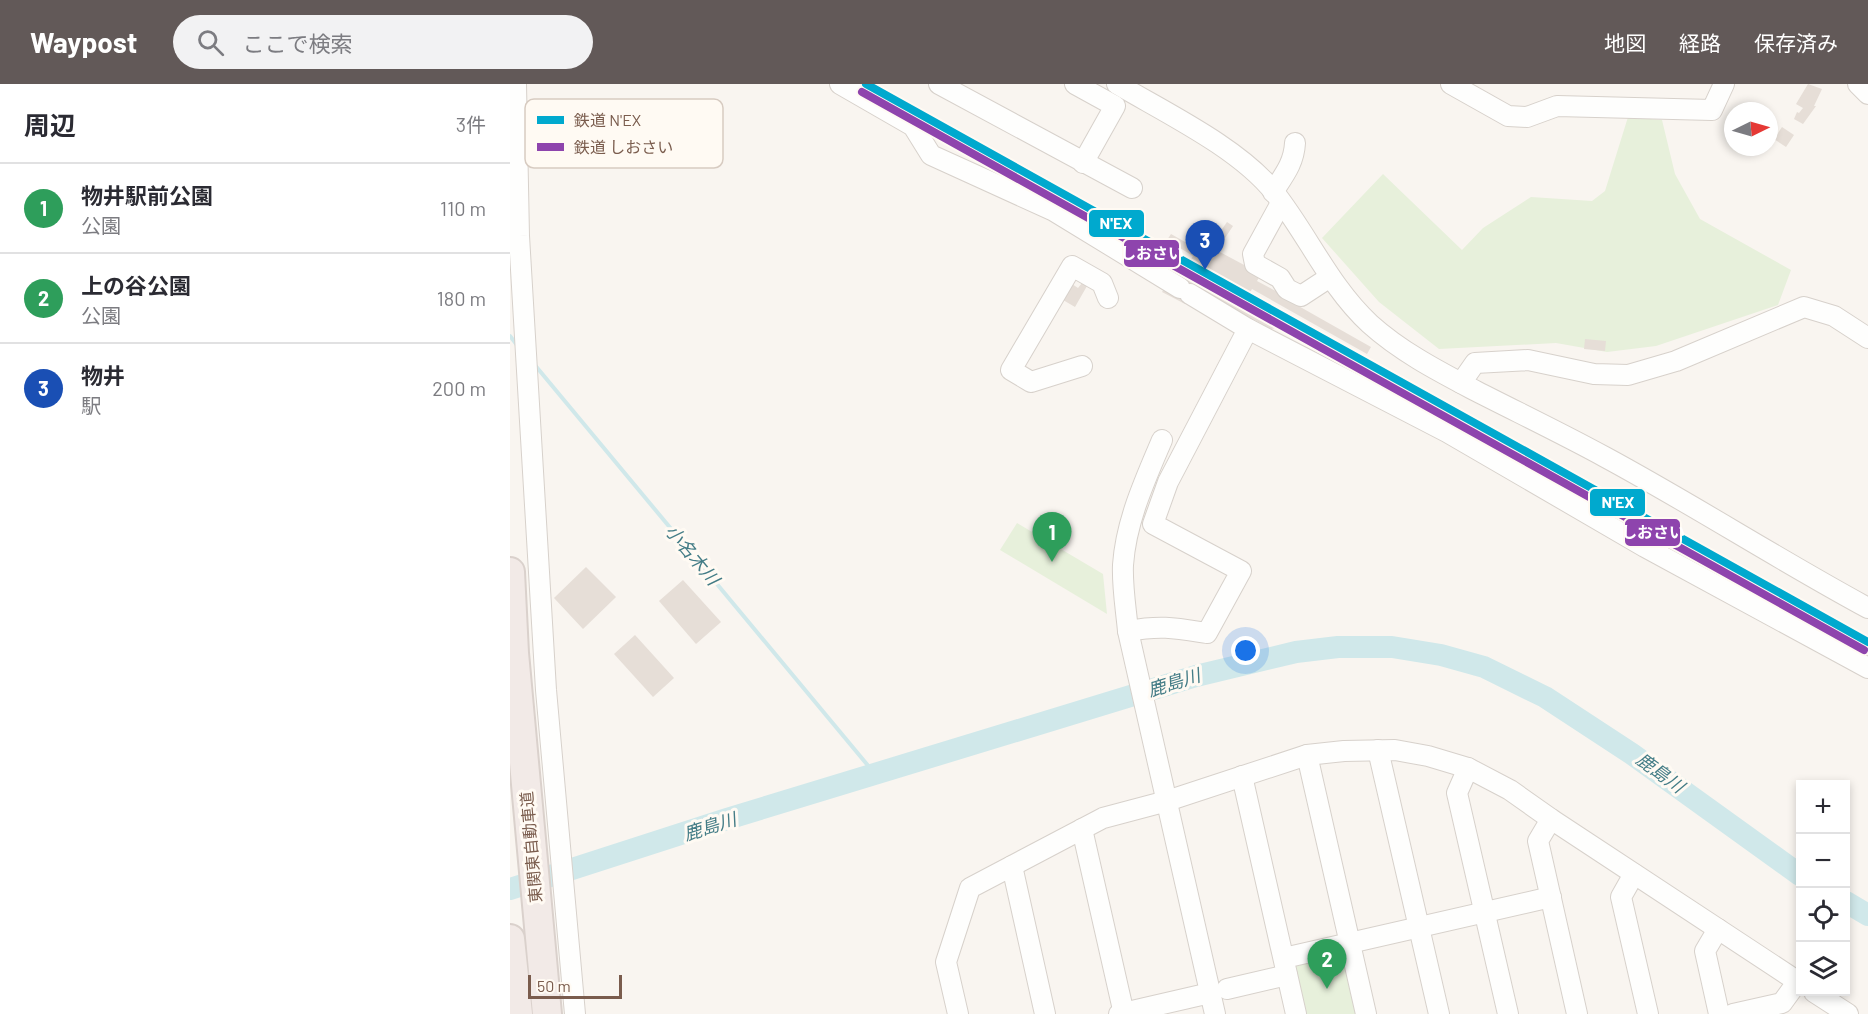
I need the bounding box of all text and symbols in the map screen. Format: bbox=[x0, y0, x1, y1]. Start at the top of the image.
search box bbox=[173, 15, 593, 69]
text: Waypost bbox=[30, 25, 137, 59]
icon: search bbox=[194, 26, 227, 59]
text: ここで検索 bbox=[242, 30, 352, 56]
text: 地図 bbox=[1604, 30, 1646, 55]
text: 経路 bbox=[1679, 30, 1721, 55]
text: 保存済み bbox=[1754, 30, 1838, 55]
legend bbox=[525, 99, 723, 168]
north arrow bbox=[1724, 102, 1778, 156]
text: 周辺 bbox=[24, 109, 76, 140]
text: 鉄道 N'EX bbox=[574, 110, 641, 129]
text: 3件 bbox=[456, 112, 486, 136]
text: 鉄道 しおさい bbox=[574, 137, 673, 156]
text: 物井駅前公園 bbox=[81, 182, 213, 208]
text: 1 bbox=[40, 196, 47, 220]
text: 110 m bbox=[440, 196, 486, 220]
line badge: N'EX bbox=[1088, 209, 1145, 238]
text: 公園 bbox=[81, 213, 121, 237]
text: N'EX bbox=[1100, 213, 1132, 232]
pin: 3 bbox=[1186, 220, 1224, 270]
line badge: しおさい bbox=[1123, 239, 1180, 268]
text: しおさい bbox=[1120, 243, 1184, 262]
text: 上の谷公園 bbox=[81, 272, 191, 298]
text: 2 bbox=[38, 286, 49, 310]
text: 180 m bbox=[437, 286, 486, 310]
text: 公園 bbox=[81, 303, 121, 327]
text: 物井 bbox=[81, 362, 125, 388]
text: 3 bbox=[38, 376, 49, 400]
text: 200 m bbox=[432, 376, 486, 400]
text: 駅 bbox=[81, 393, 101, 417]
line badge: N'EX bbox=[1589, 488, 1646, 517]
text: N'EX bbox=[1602, 492, 1634, 511]
pin: 1 bbox=[1032, 512, 1072, 562]
line badge: しおさい bbox=[1624, 518, 1681, 547]
water label: 小名木川 bbox=[661, 520, 726, 591]
text: しおさい bbox=[1621, 522, 1685, 541]
your location bbox=[1231, 636, 1260, 665]
water label: 鹿島川 bbox=[1145, 663, 1205, 700]
water label: 鹿島川 bbox=[1632, 747, 1691, 798]
map controls bbox=[1796, 780, 1850, 996]
button: + bbox=[1796, 780, 1850, 834]
street label: 東関東自動車道 bbox=[516, 790, 545, 904]
water label: 鹿島川 bbox=[681, 807, 741, 844]
button: − bbox=[1796, 834, 1850, 888]
button: locate bbox=[1796, 888, 1850, 942]
pin: 2 bbox=[1308, 940, 1346, 989]
button: layers bbox=[1796, 942, 1850, 996]
scale bar bbox=[528, 972, 622, 1000]
text: 50 m bbox=[537, 976, 571, 995]

